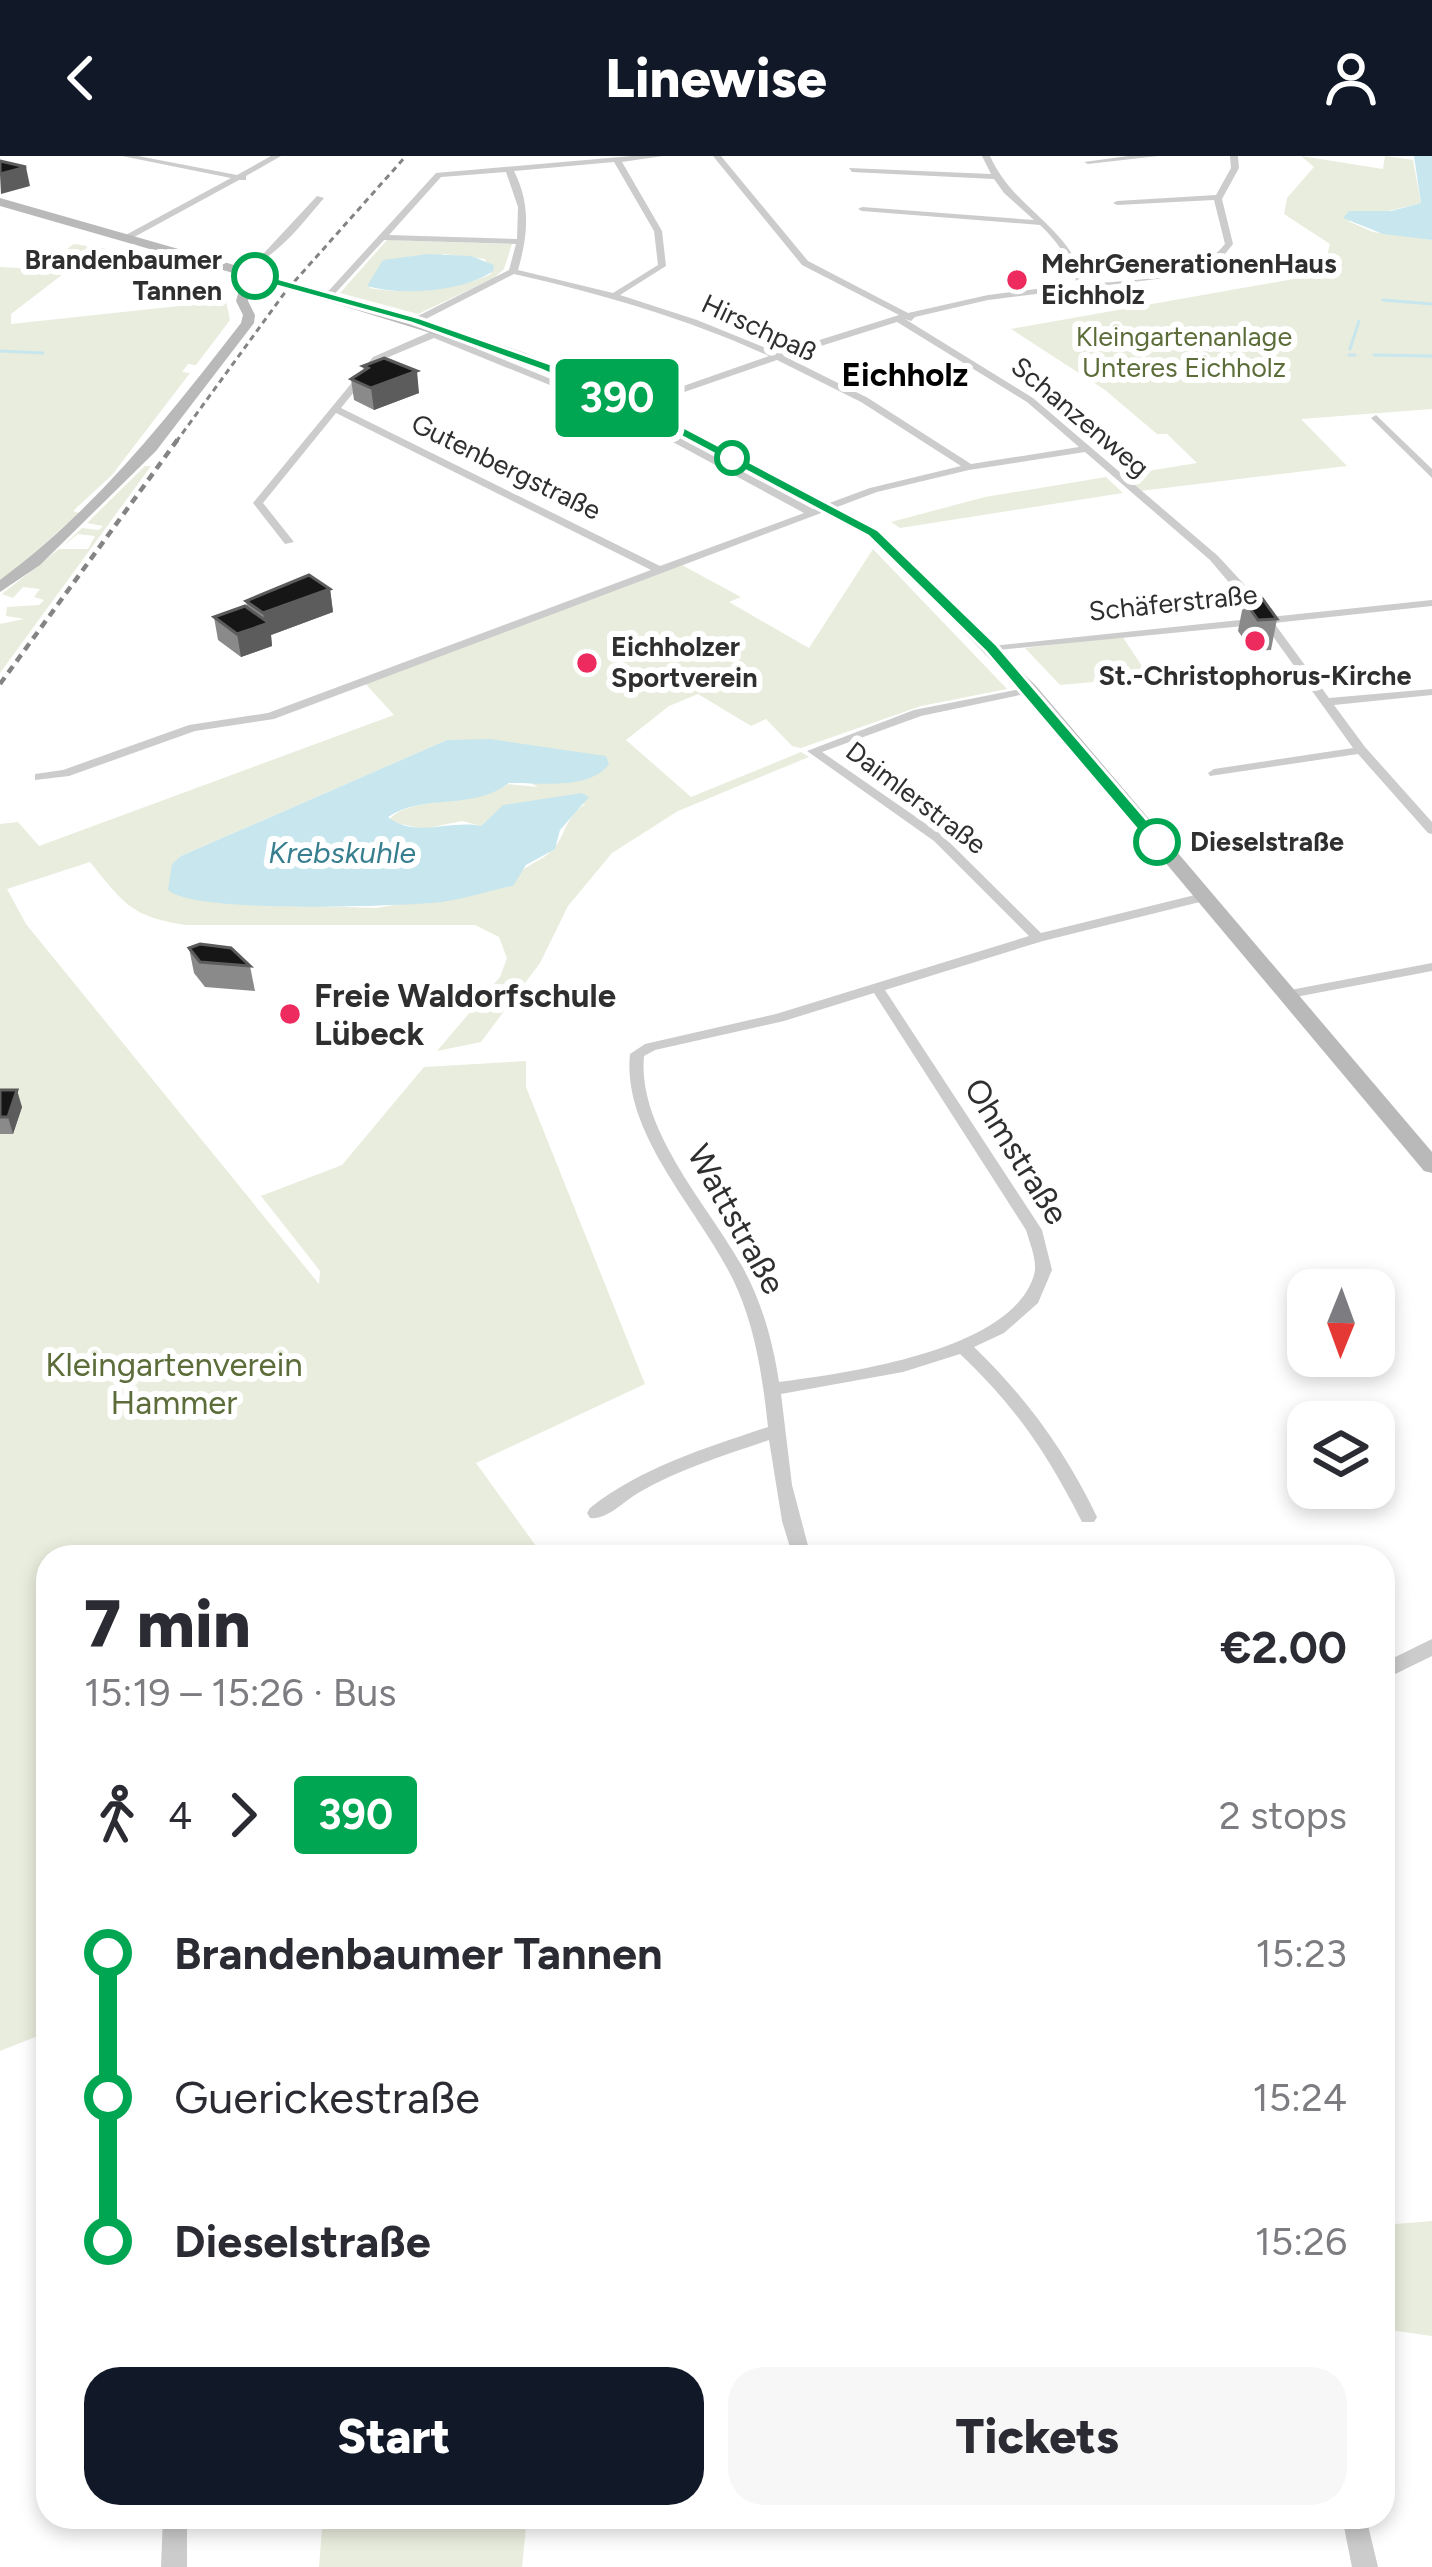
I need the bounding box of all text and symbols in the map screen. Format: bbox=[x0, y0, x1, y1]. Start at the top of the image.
icon: back bbox=[48, 45, 114, 111]
icon: person bbox=[1318, 45, 1384, 111]
text: Linewise bbox=[605, 46, 827, 111]
place label: Brandenbaumer Tannen bbox=[25, 243, 222, 307]
place label: MehrGenerationenHaus Eichholz bbox=[1041, 247, 1337, 311]
marker: Brandenbaumer Tannen bbox=[233, 254, 277, 298]
marker: MehrGenerationenHaus Eichholz bbox=[1004, 267, 1030, 293]
street label: Hirschpaß bbox=[697, 287, 822, 368]
park label: Kleingartenanlage Unteres Eichholz bbox=[1076, 320, 1292, 384]
street label: Schanzenweg bbox=[1005, 350, 1156, 484]
district label: Eichholz bbox=[842, 355, 968, 394]
line badge: 390 bbox=[548, 359, 686, 437]
text: 390 bbox=[580, 372, 654, 423]
street label: Gutenbergstraße bbox=[406, 406, 606, 527]
unlabelled marker bbox=[716, 442, 748, 474]
street label: Schäferstraße bbox=[1087, 577, 1259, 628]
marker: St.-Christophorus-Kirche bbox=[1242, 628, 1268, 654]
place label: Eichholzer Sportverein bbox=[611, 630, 758, 694]
marker: Eichholzer Sportverein bbox=[574, 650, 600, 676]
place label: St.-Christophorus-Kirche bbox=[1099, 659, 1412, 692]
street label: Daimlerstraße bbox=[840, 734, 993, 861]
marker: Dieselstraße bbox=[1135, 820, 1179, 864]
place label: Dieselstraße bbox=[1190, 825, 1344, 858]
water label: Krebskuhle bbox=[268, 834, 416, 871]
place label: Freie Waldorfschule Lübeck bbox=[314, 976, 616, 1053]
marker: Freie Waldorfschule Lübeck bbox=[277, 1001, 303, 1027]
street label: Ohmstraße bbox=[956, 1071, 1077, 1231]
street label: Wattstraße bbox=[680, 1138, 794, 1301]
north arrow bbox=[1287, 1269, 1395, 1377]
map controls bbox=[1287, 1269, 1395, 1509]
park label: Kleingartenverein Hammer bbox=[45, 1345, 303, 1422]
button: layers bbox=[1287, 1401, 1395, 1509]
text: 7 min bbox=[84, 1584, 251, 1664]
text: €2.00 bbox=[1220, 1620, 1347, 1674]
text: 15:19 – 15:26 · Bus bbox=[84, 1669, 397, 1716]
icon: walk bbox=[84, 1782, 150, 1848]
icon: forward bbox=[210, 1782, 276, 1848]
text: 390 bbox=[318, 1789, 393, 1840]
text: 4 bbox=[168, 1792, 192, 1839]
text: 2 stops bbox=[1219, 1792, 1347, 1839]
text: Brandenbaumer Tannen bbox=[174, 1926, 663, 1980]
text: 15:23 bbox=[1256, 1930, 1347, 1977]
text: Guerickestraße bbox=[174, 2070, 480, 2124]
text: 15:24 bbox=[1253, 2074, 1347, 2121]
text: Dieselstraße bbox=[174, 2214, 431, 2268]
text: 15:26 bbox=[1255, 2218, 1347, 2265]
button: Start bbox=[84, 2367, 704, 2505]
button: Tickets bbox=[728, 2367, 1347, 2505]

